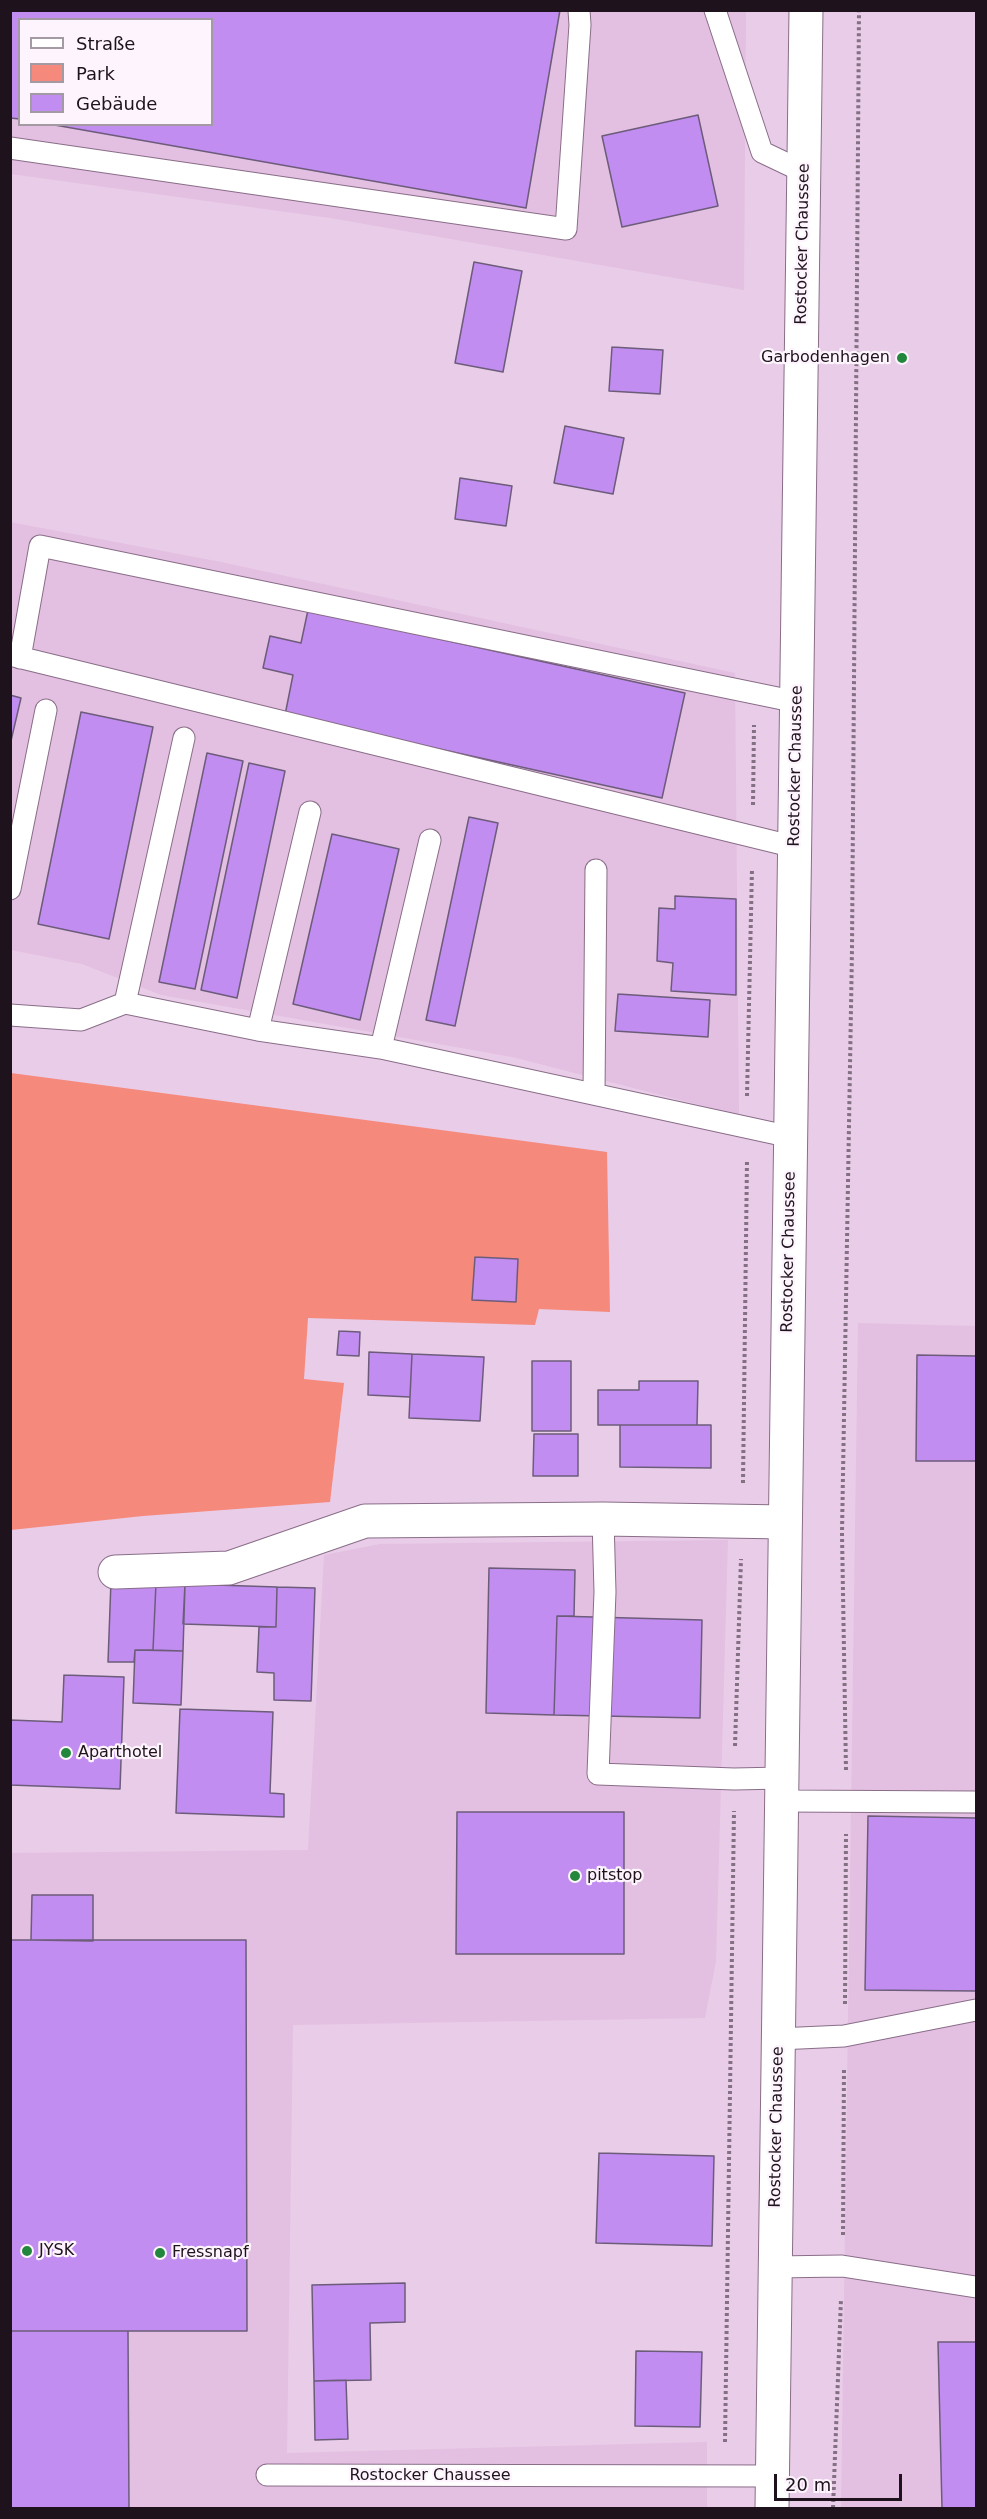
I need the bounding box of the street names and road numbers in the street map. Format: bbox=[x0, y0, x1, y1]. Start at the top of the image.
street label: Rostocker Chaussee bbox=[792, 163, 814, 325]
street label: Rostocker Chaussee bbox=[785, 685, 807, 847]
street label: Rostocker Chaussee bbox=[778, 1171, 800, 1333]
street label: Rostocker Chaussee bbox=[766, 2046, 788, 2208]
street label: Rostocker Chaussee bbox=[349, 2466, 511, 2486]

